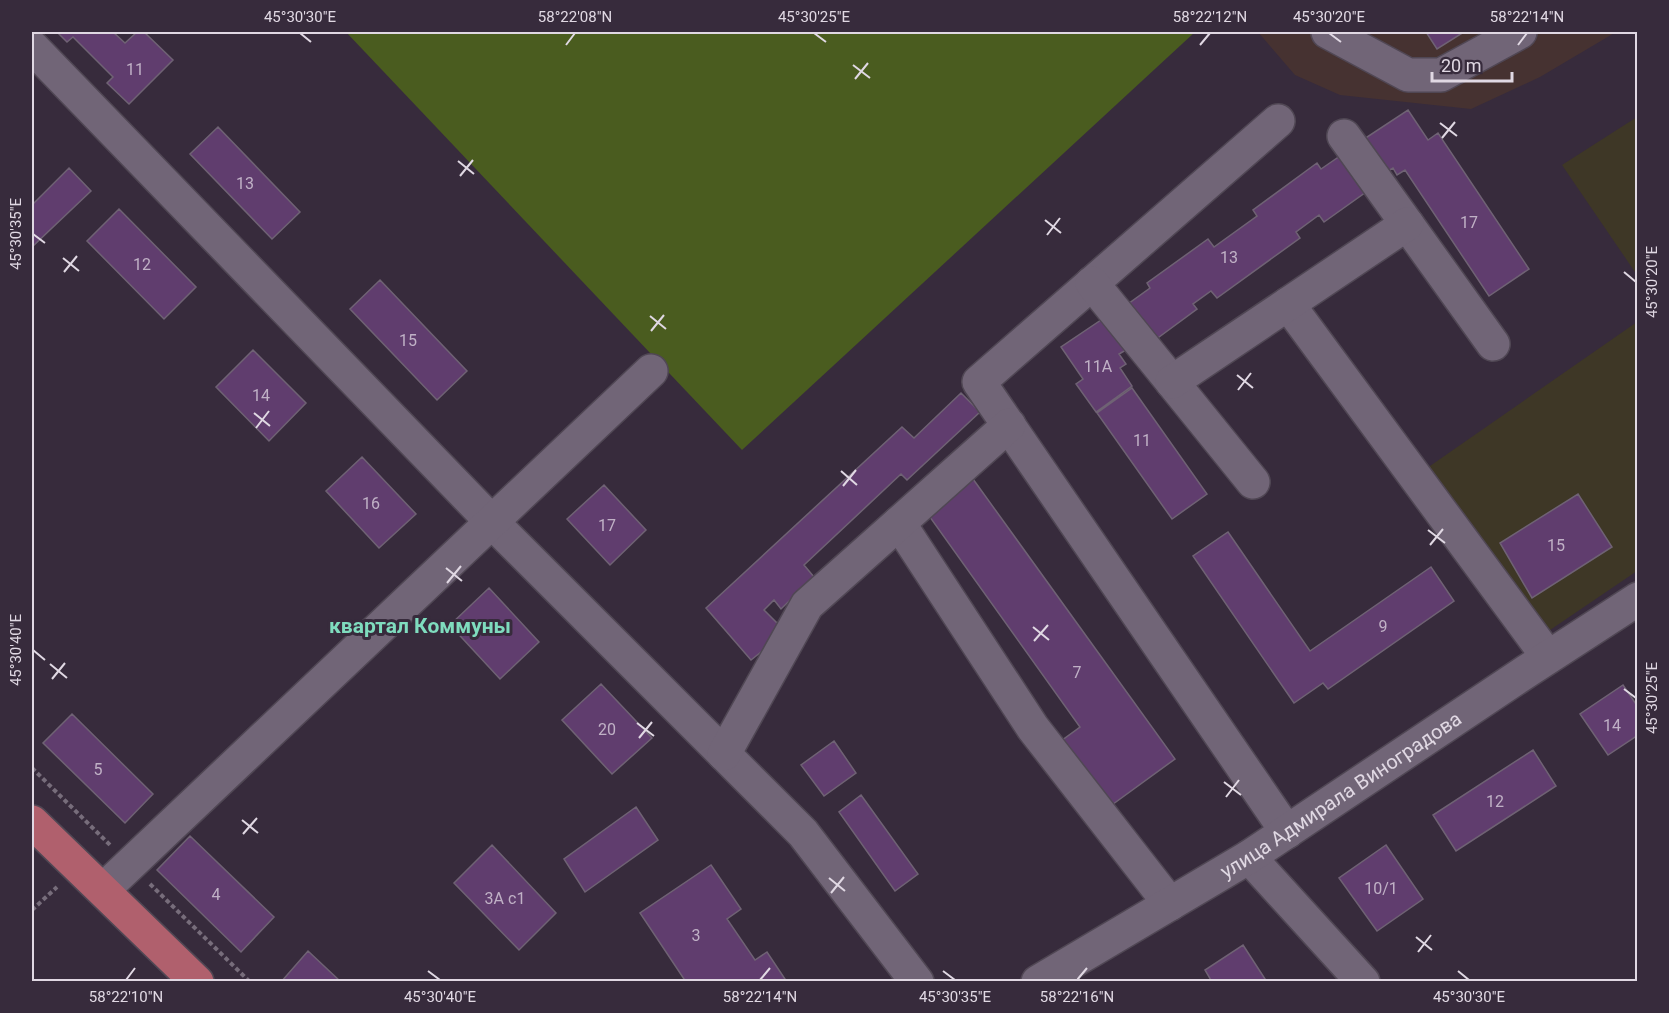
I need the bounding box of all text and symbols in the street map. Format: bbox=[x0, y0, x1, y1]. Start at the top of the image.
text: 45°30'30"E bbox=[264, 8, 337, 26]
text: 58°22'08"N bbox=[538, 8, 612, 26]
text: 45°30'25"E bbox=[778, 8, 851, 26]
text: 58°22'12"N bbox=[1173, 8, 1247, 26]
text: 45°30'20"E bbox=[1293, 8, 1366, 26]
text: 58°22'14"N bbox=[1490, 8, 1564, 26]
scale bar bbox=[1432, 45, 1512, 83]
text: 20 m bbox=[1441, 55, 1481, 76]
house number: 11 bbox=[126, 60, 144, 79]
house number: 13 bbox=[236, 174, 254, 193]
text: 45°30'35"E bbox=[7, 197, 25, 270]
house number: 17 bbox=[1460, 213, 1478, 232]
text: 45°30'20"E bbox=[1643, 245, 1661, 318]
house number: 13 bbox=[1220, 248, 1238, 267]
house number: 12 bbox=[133, 255, 151, 274]
house number: 15 bbox=[399, 331, 417, 350]
house number: 11А bbox=[1084, 357, 1113, 376]
house number: 14 bbox=[252, 386, 270, 405]
house number: 11 bbox=[1133, 431, 1151, 450]
house number: 16 bbox=[362, 494, 380, 513]
house number: 17 bbox=[598, 516, 616, 535]
house number: 15 bbox=[1547, 536, 1565, 555]
text: 45°30'40"E bbox=[7, 613, 25, 686]
district label: квартал Коммуны bbox=[329, 614, 511, 638]
house number: 9 bbox=[1379, 617, 1388, 636]
text: 45°30'25"E bbox=[1643, 661, 1661, 734]
house number: 7 bbox=[1073, 663, 1082, 682]
street label: улица Адмирала Виноградова bbox=[1216, 706, 1466, 883]
house number: 14 bbox=[1603, 716, 1621, 735]
house number: 20 bbox=[598, 720, 616, 739]
house number: 5 bbox=[94, 760, 103, 779]
house number: 12 bbox=[1486, 792, 1504, 811]
house number: 10/1 bbox=[1364, 879, 1398, 898]
house number: 4 bbox=[212, 885, 221, 904]
house number: 3А с1 bbox=[485, 889, 525, 908]
house number: 3 bbox=[692, 926, 701, 945]
text: 58°22'10"N bbox=[89, 988, 163, 1006]
text: 45°30'40"E bbox=[404, 988, 477, 1006]
text: 58°22'14"N bbox=[723, 988, 797, 1006]
text: 45°30'35"E bbox=[919, 988, 992, 1006]
text: 58°22'16"N bbox=[1040, 988, 1114, 1006]
text: 45°30'30"E bbox=[1433, 988, 1506, 1006]

